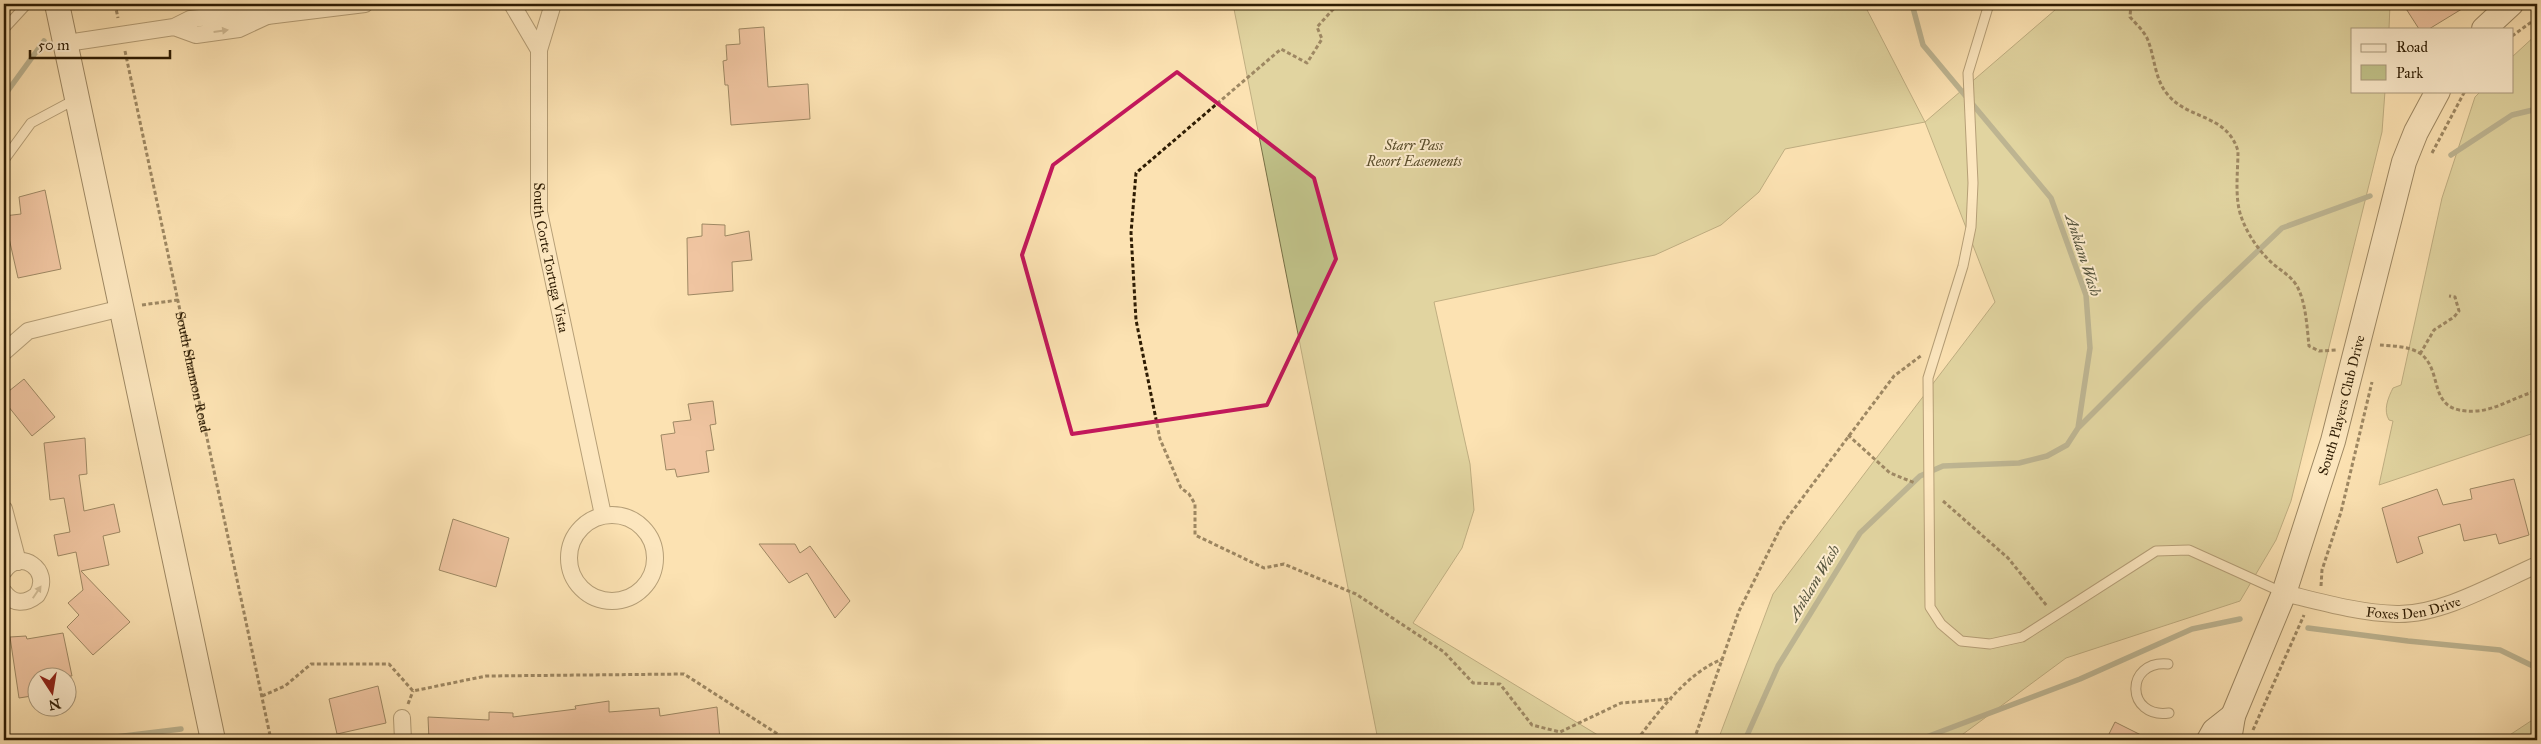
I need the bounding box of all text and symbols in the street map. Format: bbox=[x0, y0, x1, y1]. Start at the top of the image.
one-way arrow bbox=[213, 27, 229, 35]
scale bar bbox=[30, 28, 170, 60]
legend bbox=[2351, 28, 2514, 92]
text: 50 m bbox=[38, 36, 70, 54]
text: Road bbox=[2396, 38, 2428, 56]
text: Park bbox=[2396, 64, 2423, 82]
park label: Starr Pass Resort Easements bbox=[1365, 137, 1463, 170]
street label: South Corte Tortuga Vista bbox=[530, 182, 572, 334]
water label: Anklam Wash bbox=[2061, 210, 2105, 299]
street label: South Shannon Road bbox=[171, 310, 214, 434]
street label: South Players Club Drive bbox=[2315, 333, 2369, 478]
water label: Anklam Wash bbox=[1783, 541, 1844, 626]
one-way arrow bbox=[32, 585, 42, 599]
street label: Foxes Den Drive bbox=[2365, 593, 2463, 623]
north arrow bbox=[28, 666, 78, 716]
text: N bbox=[47, 695, 62, 714]

